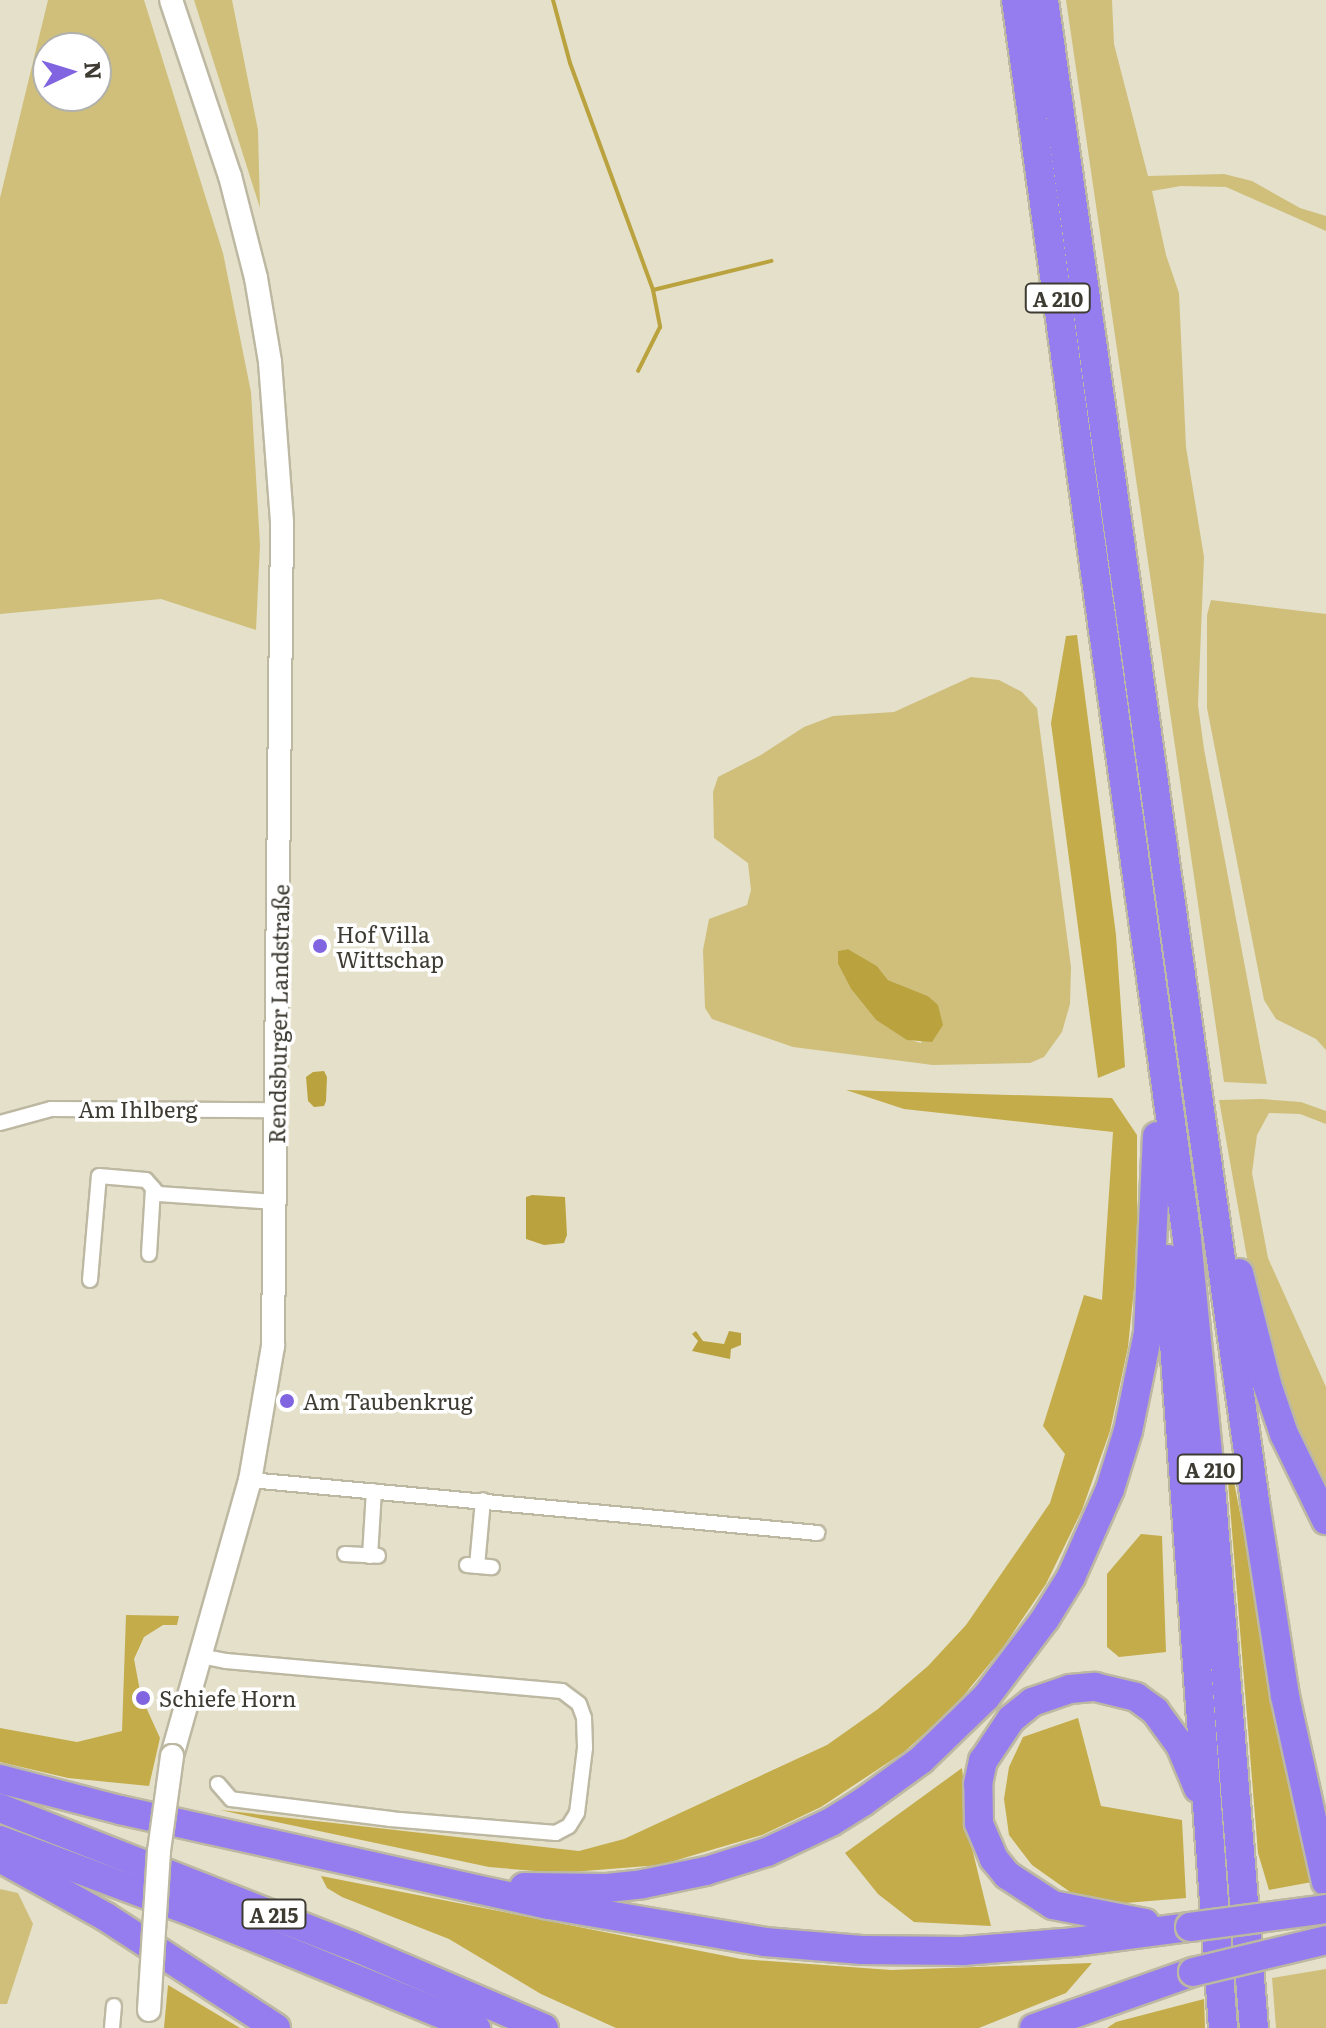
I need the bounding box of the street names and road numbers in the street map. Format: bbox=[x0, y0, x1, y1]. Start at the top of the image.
road number: A 210 bbox=[1024, 282, 1092, 314]
street label: Rendsburger Landstraße bbox=[263, 884, 293, 1144]
street label: Am Ihlberg bbox=[78, 1096, 198, 1122]
road number: A 210 bbox=[1176, 1453, 1244, 1485]
road number: A 215 bbox=[240, 1898, 308, 1930]

